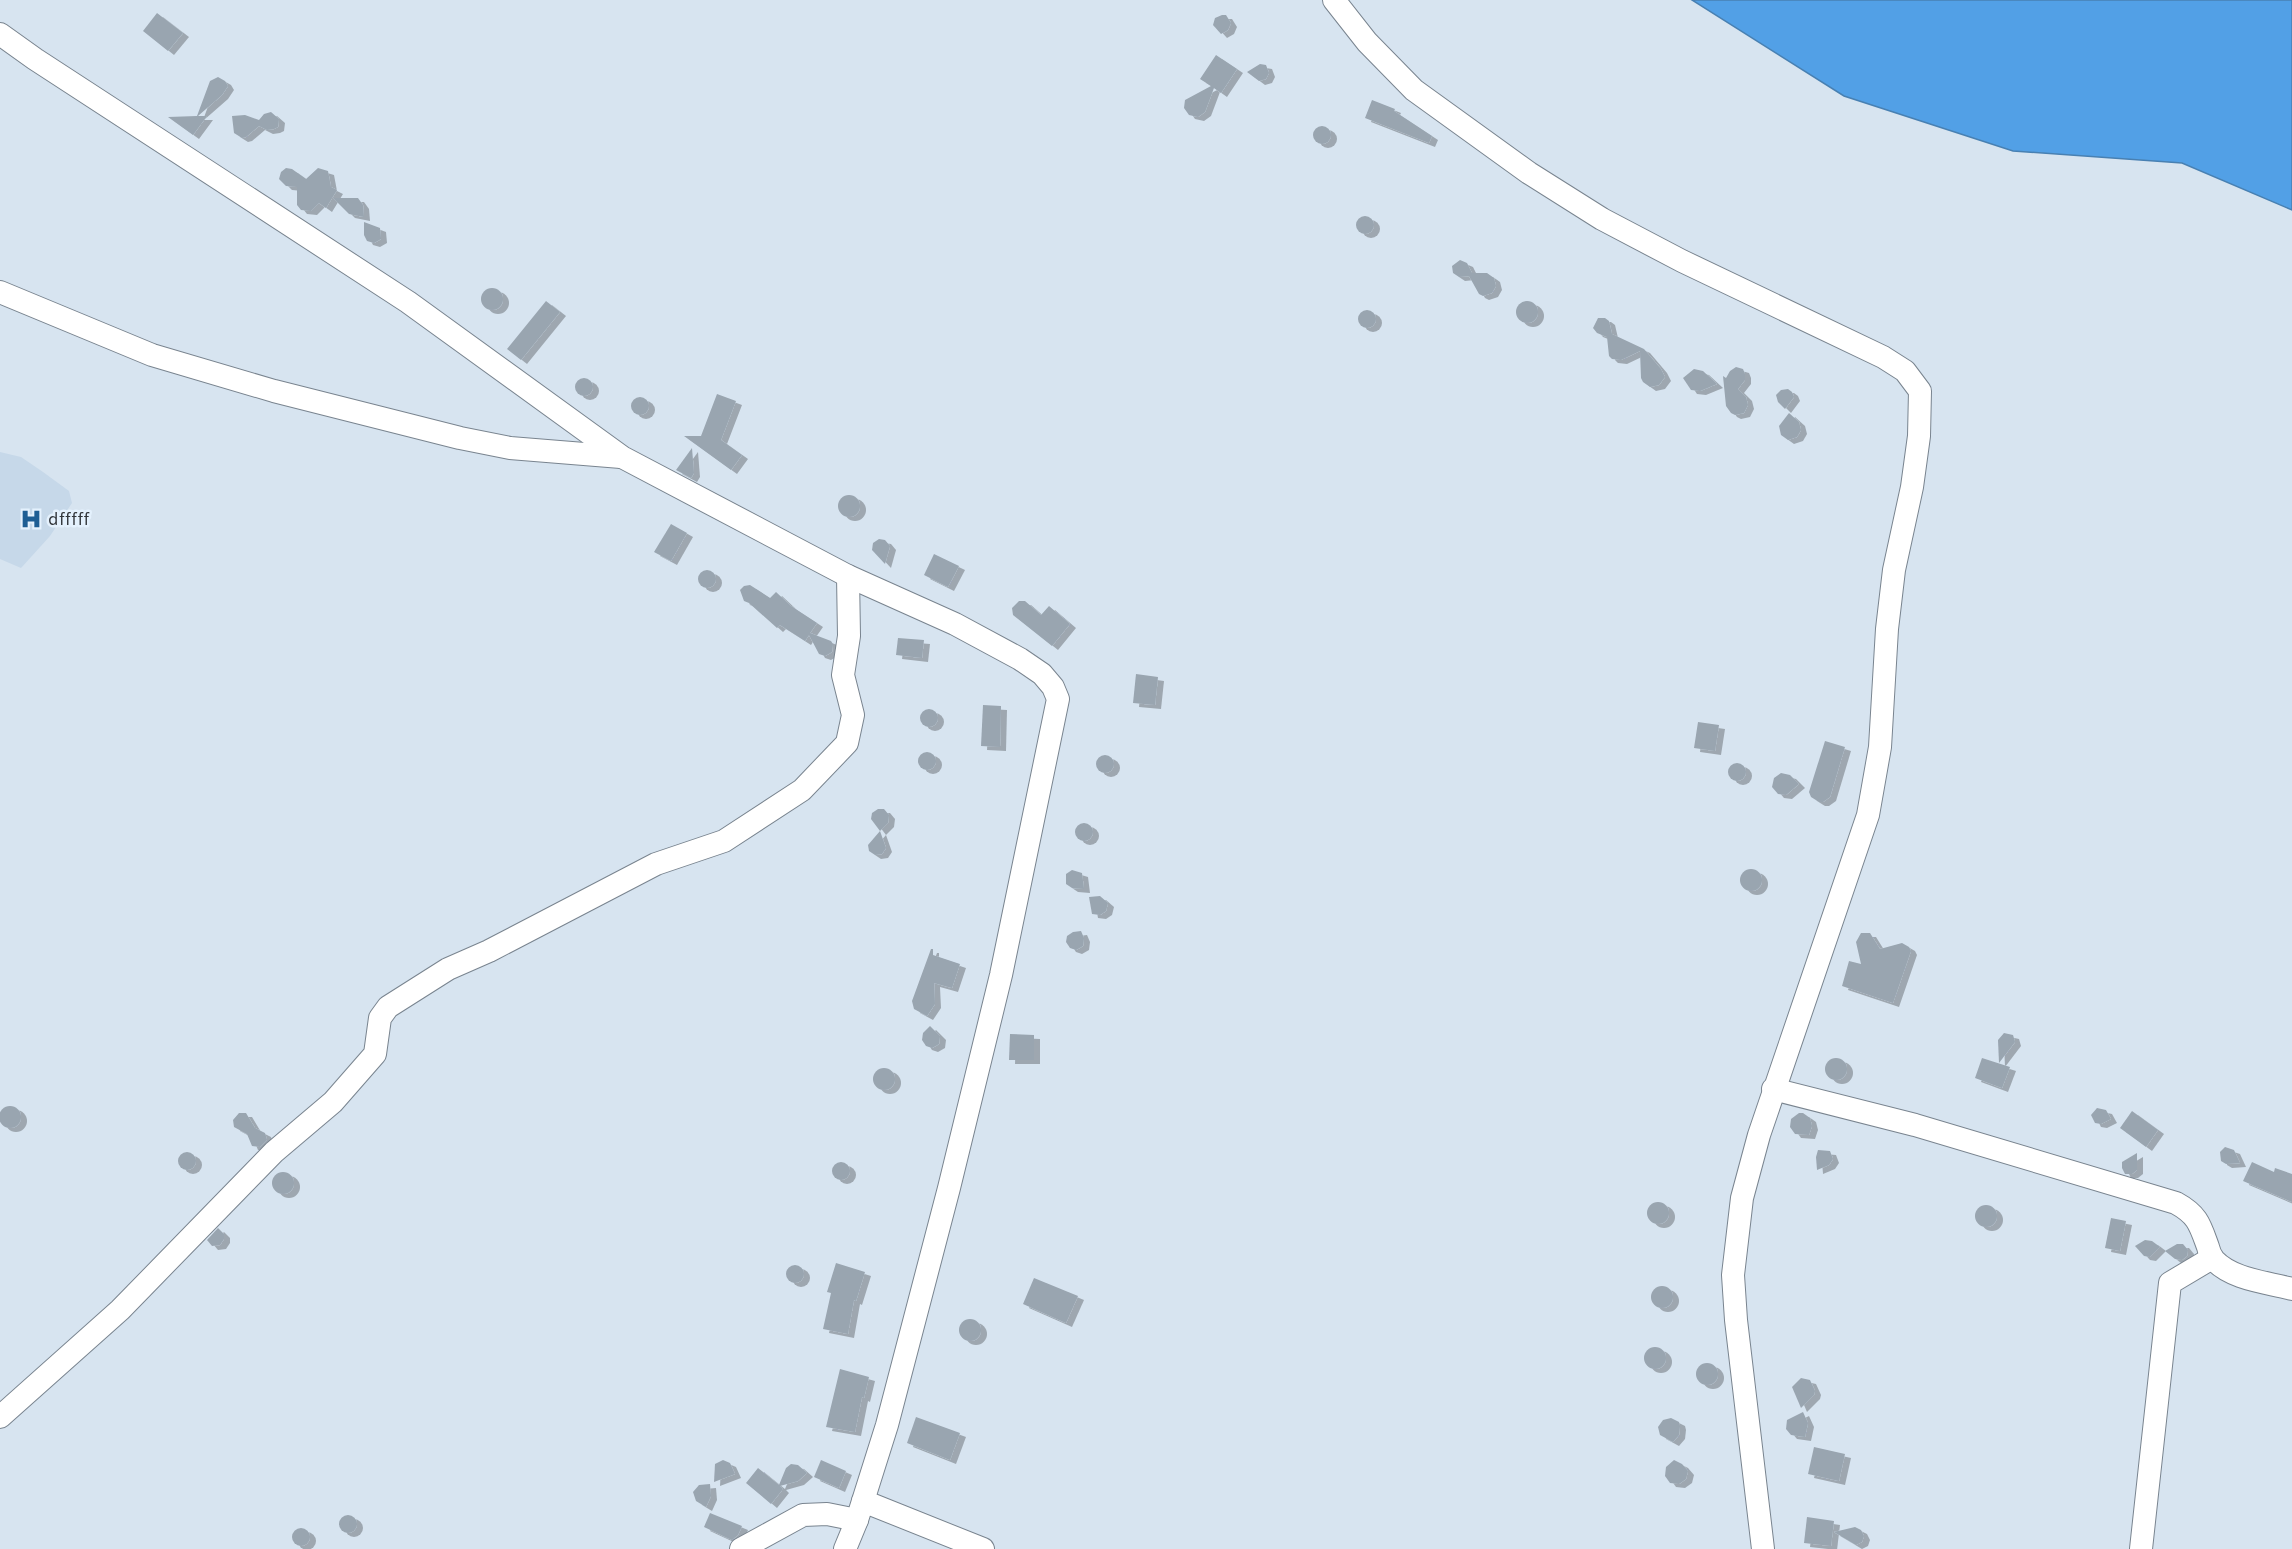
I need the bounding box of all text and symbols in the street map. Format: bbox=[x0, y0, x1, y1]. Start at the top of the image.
hospital icon: dfffff bbox=[19, 507, 43, 531]
place label: dfffff bbox=[48, 508, 90, 530]

